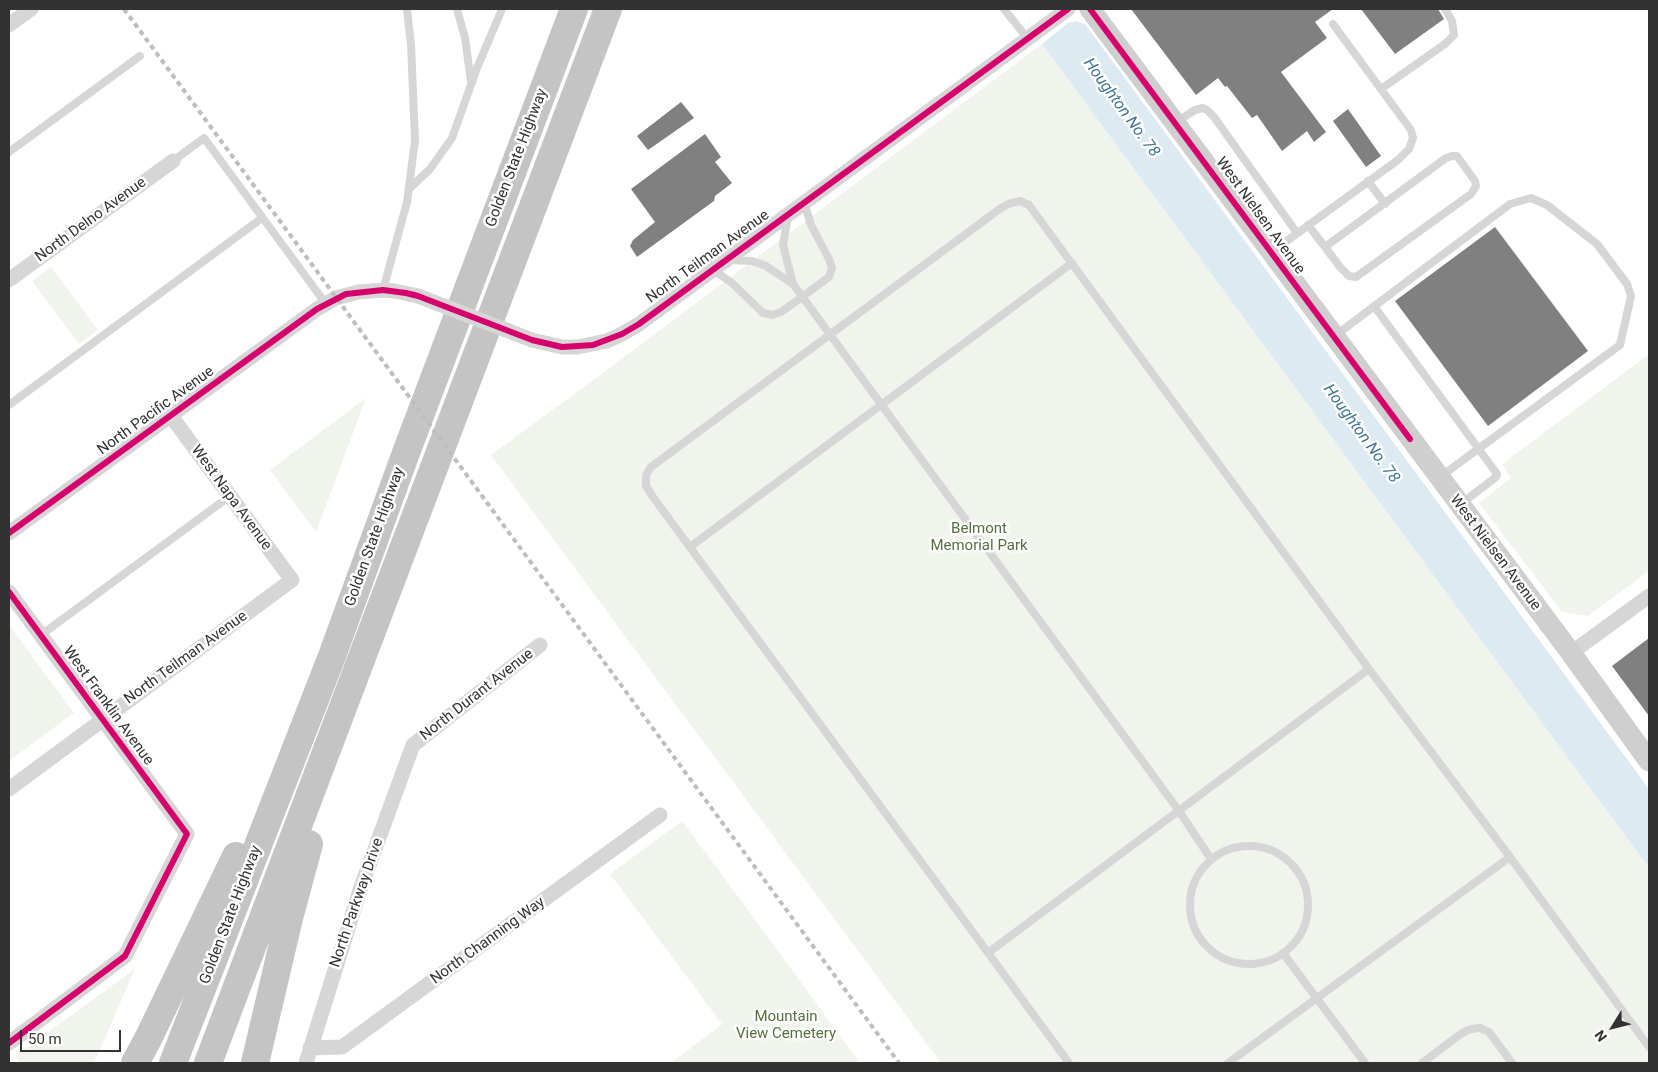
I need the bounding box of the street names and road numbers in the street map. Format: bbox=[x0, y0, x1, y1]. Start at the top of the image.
street label: Golden State Highway bbox=[482, 86, 552, 230]
street label: West Nielsen Avenue bbox=[1212, 154, 1308, 278]
street label: North Delno Avenue bbox=[32, 174, 150, 266]
street label: North Teilman Avenue bbox=[643, 206, 773, 308]
street label: North Pacific Avenue bbox=[94, 363, 218, 459]
street label: West Napa Avenue bbox=[187, 442, 275, 554]
street label: Golden State Highway bbox=[341, 465, 409, 609]
street label: West Nielsen Avenue bbox=[1446, 492, 1544, 614]
street label: North Teilman Avenue bbox=[121, 607, 251, 709]
street label: West Franklin Avenue bbox=[59, 643, 157, 769]
street label: North Durant Avenue bbox=[417, 645, 537, 745]
street label: North Parkway Drive bbox=[326, 836, 388, 970]
street label: Golden State Highway bbox=[196, 843, 266, 987]
street label: North Channing Way bbox=[427, 894, 549, 988]

